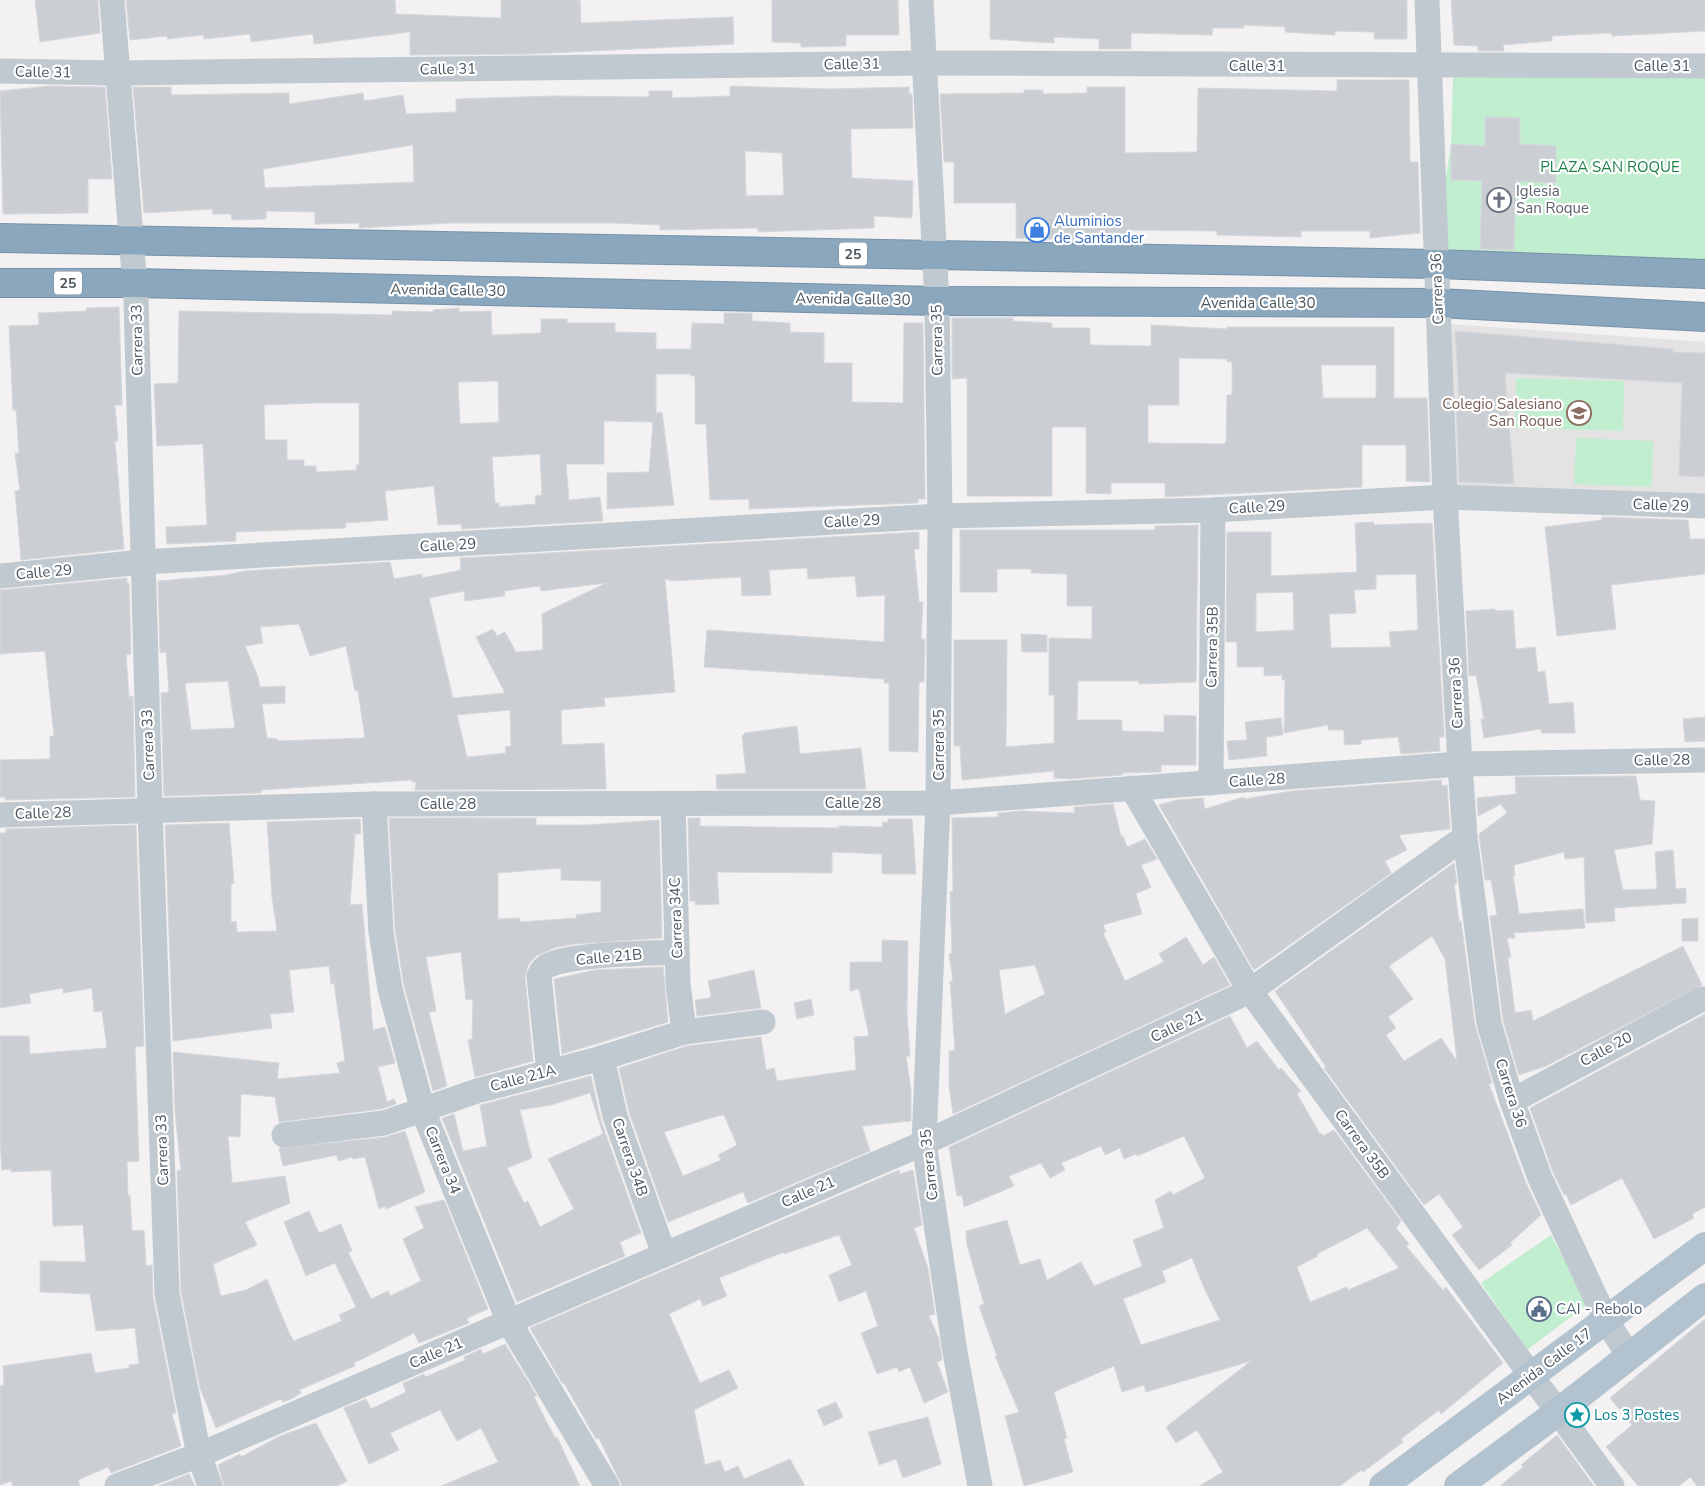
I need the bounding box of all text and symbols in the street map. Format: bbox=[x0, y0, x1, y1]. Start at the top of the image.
street label: Calle 31 bbox=[824, 54, 880, 74]
street label: Calle 31 bbox=[1229, 56, 1285, 76]
street label: Calle 31 bbox=[1634, 56, 1690, 76]
street label: Calle 31 bbox=[420, 59, 476, 79]
street label: Calle 31 bbox=[15, 62, 71, 82]
park label: PLAZA SAN ROQUE bbox=[1540, 157, 1680, 177]
place label: Iglesia San Roque bbox=[1516, 181, 1589, 218]
church icon: Iglesia San Roque bbox=[1486, 187, 1512, 213]
place label: Aluminios de Santander bbox=[1054, 211, 1145, 248]
shop icon: Aluminios de Santander bbox=[1024, 217, 1050, 243]
road number: 25 bbox=[839, 242, 867, 266]
street label: Carrera 36 bbox=[1426, 253, 1448, 325]
road number: 25 bbox=[54, 272, 82, 294]
street label: Avenida Calle 30 bbox=[390, 279, 506, 301]
street label: Avenida Calle 30 bbox=[795, 288, 911, 310]
street label: Avenida Calle 30 bbox=[1200, 293, 1316, 313]
street label: Carrera 33 bbox=[126, 304, 148, 376]
street label: Carrera 35 bbox=[926, 304, 948, 376]
place label: Colegio Salesiano San Roque bbox=[1442, 394, 1562, 431]
school or university icon: Colegio Salesiano San Roque bbox=[1566, 400, 1592, 426]
street label: Calle 29 bbox=[1632, 494, 1690, 516]
street label: Calle 29 bbox=[1228, 496, 1286, 518]
street label: Calle 29 bbox=[823, 510, 881, 532]
street label: Calle 29 bbox=[419, 534, 477, 556]
street label: Calle 29 bbox=[15, 560, 73, 584]
street label: Carrera 35B bbox=[1201, 606, 1223, 688]
street label: Carrera 36 bbox=[1444, 657, 1468, 729]
street label: Carrera 33 bbox=[137, 709, 159, 781]
street label: Carrera 35 bbox=[929, 709, 949, 781]
street label: Calle 28 bbox=[1634, 750, 1690, 770]
street label: Calle 28 bbox=[1228, 768, 1286, 792]
street label: Calle 28 bbox=[825, 793, 881, 813]
street label: Calle 28 bbox=[420, 794, 476, 814]
street label: Calle 28 bbox=[14, 802, 72, 824]
street label: Carrera 34C bbox=[665, 877, 687, 959]
street label: Calle 21B bbox=[575, 944, 643, 970]
street label: Calle 21 bbox=[1147, 1005, 1207, 1047]
street label: Calle 20 bbox=[1576, 1027, 1636, 1071]
street label: Carrera 36 bbox=[1490, 1056, 1532, 1130]
street label: Calle 21A bbox=[488, 1060, 558, 1096]
street label: Carrera 35B bbox=[1330, 1105, 1394, 1183]
street label: Carrera 33 bbox=[151, 1114, 173, 1186]
street label: Carrera 34B bbox=[607, 1115, 653, 1199]
street label: Carrera 34 bbox=[420, 1123, 466, 1197]
street label: Carrera 35 bbox=[915, 1128, 943, 1202]
street label: Calle 21 bbox=[778, 1172, 838, 1212]
public building icon: CAI - Rebolo bbox=[1526, 1296, 1552, 1322]
place label: CAI - Rebolo bbox=[1556, 1299, 1642, 1319]
street label: Avenida Calle 17 bbox=[1492, 1323, 1596, 1409]
street label: Calle 21 bbox=[406, 1333, 466, 1373]
place icon: Los 3 Postes bbox=[1564, 1402, 1590, 1428]
place label: Los 3 Postes bbox=[1594, 1405, 1679, 1425]

